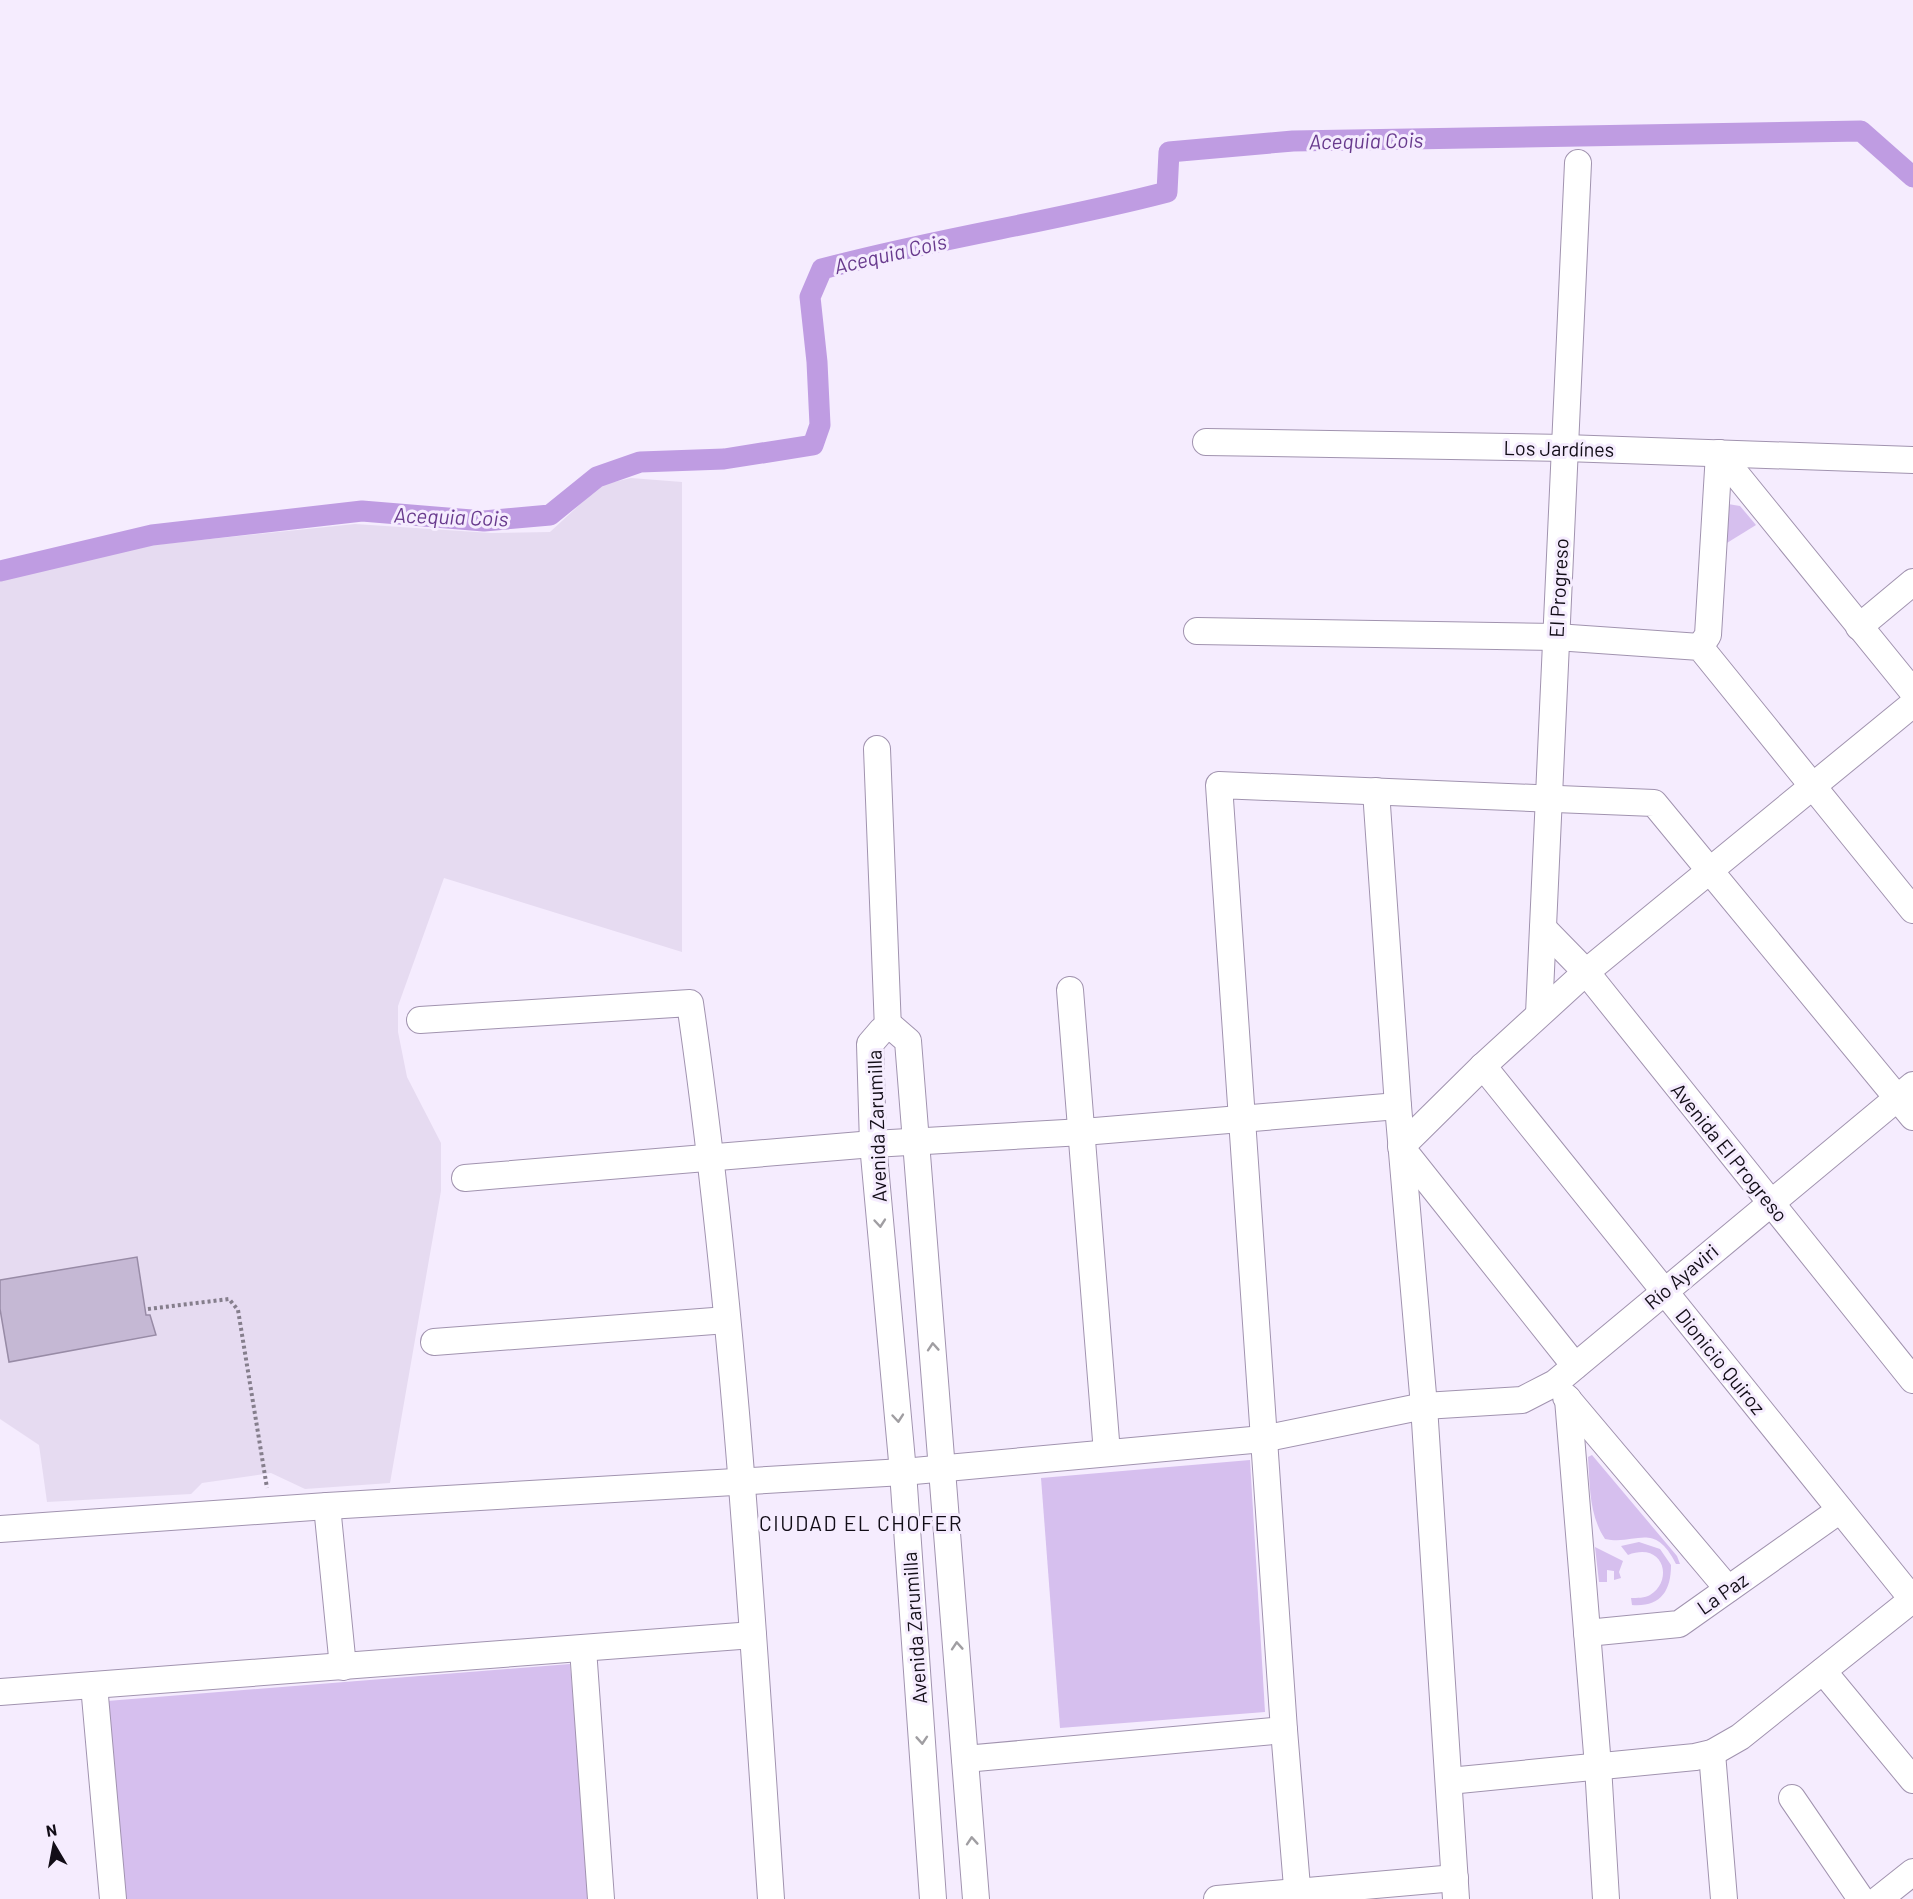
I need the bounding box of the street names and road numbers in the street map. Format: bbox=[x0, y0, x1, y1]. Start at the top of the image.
street label: Los Jardínes bbox=[1503, 435, 1615, 461]
street label: El Progreso bbox=[1543, 538, 1573, 638]
street label: Avenida Zarumilla bbox=[861, 1049, 891, 1203]
street label: Avenida El Progreso bbox=[1667, 1078, 1793, 1226]
street label: Río Ayaviri bbox=[1639, 1238, 1723, 1314]
street label: Dionicio Quiroz bbox=[1671, 1303, 1771, 1419]
street label: Avenida Zarumilla bbox=[897, 1551, 931, 1705]
street label: La Paz bbox=[1692, 1567, 1752, 1619]

